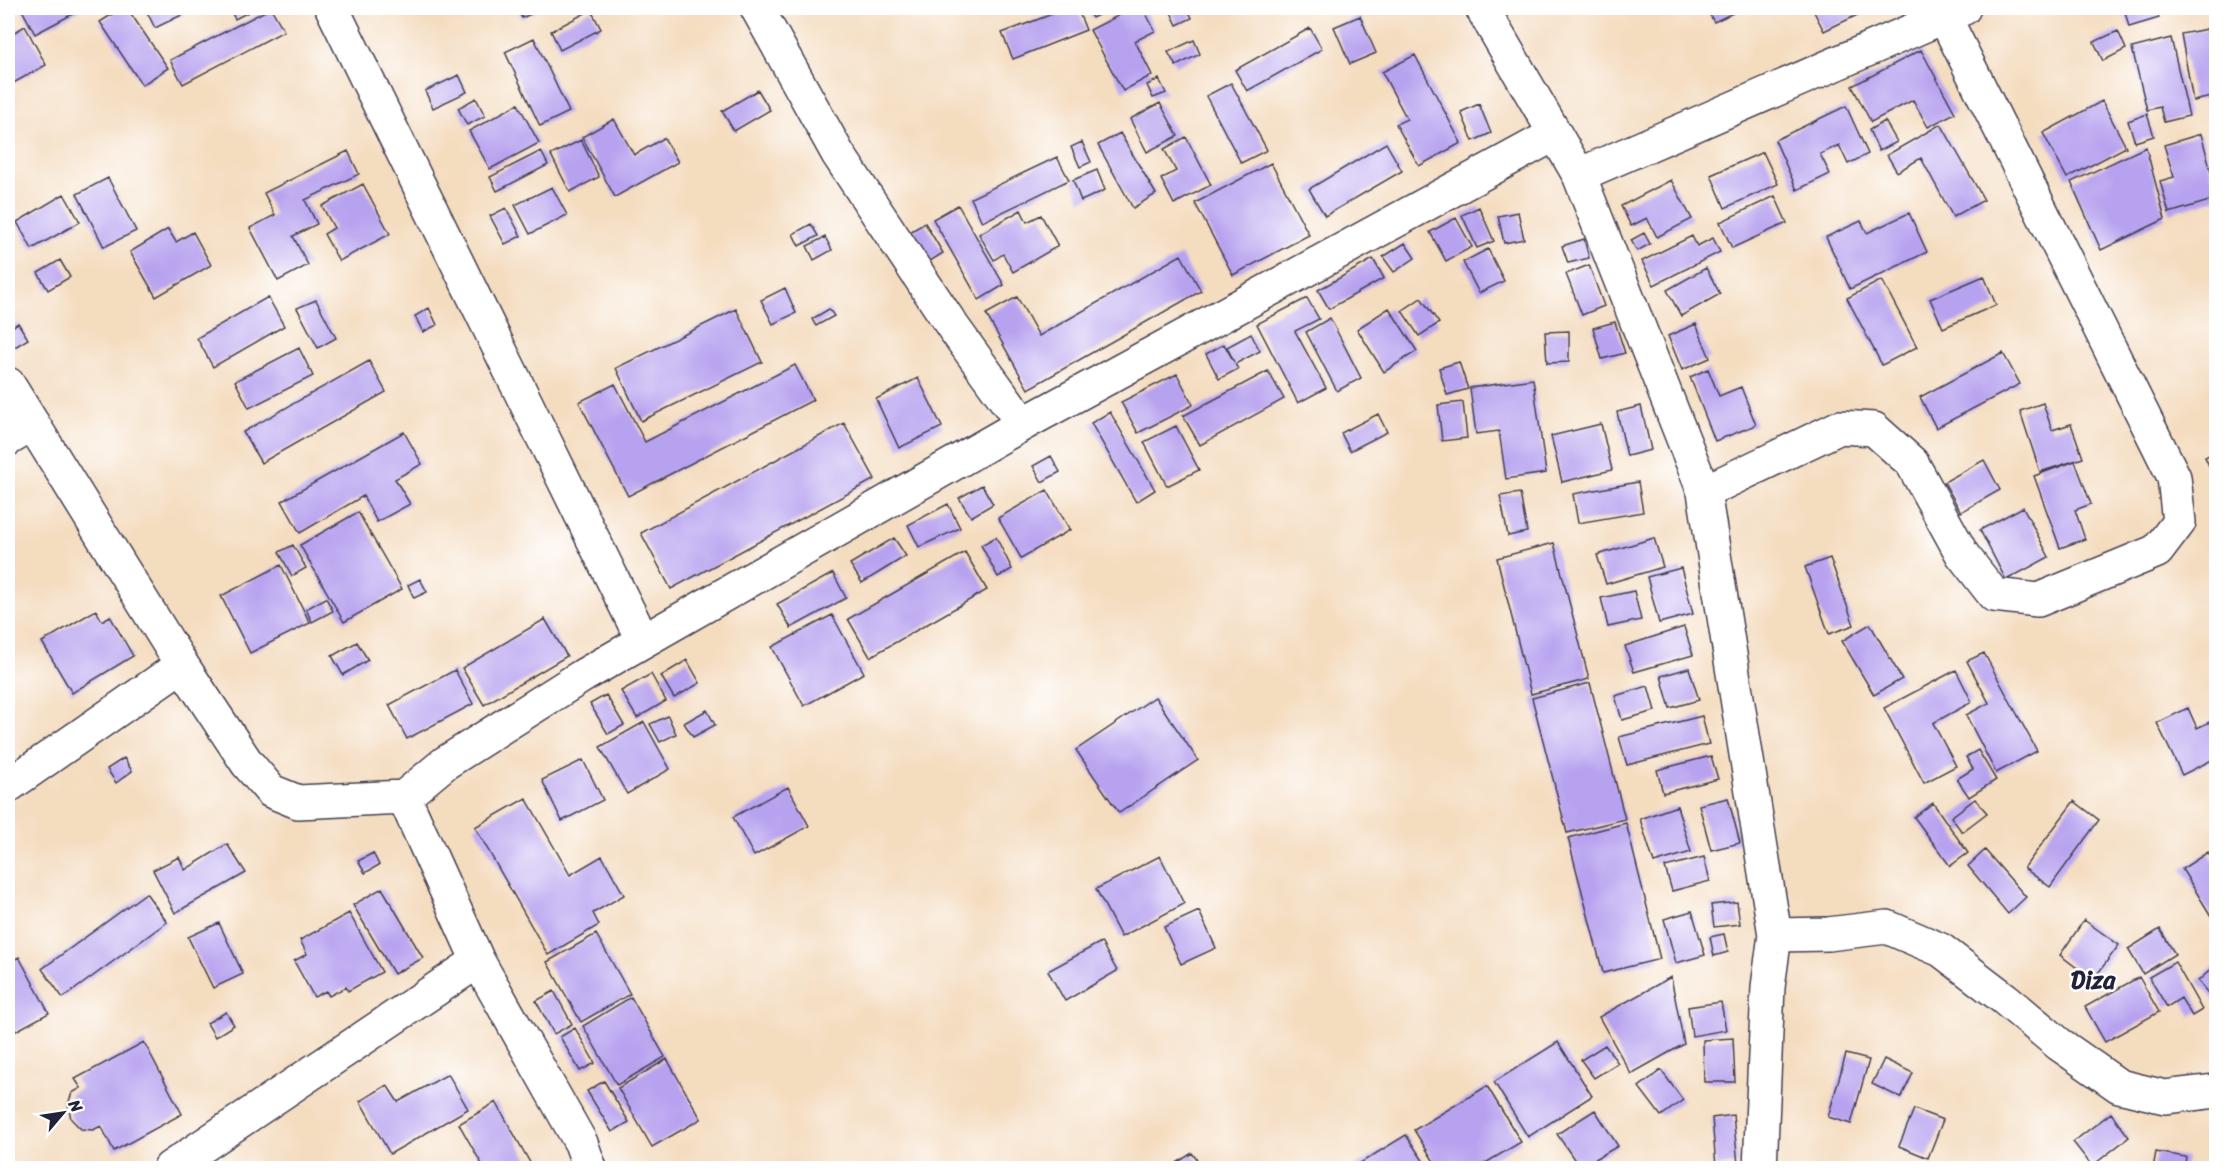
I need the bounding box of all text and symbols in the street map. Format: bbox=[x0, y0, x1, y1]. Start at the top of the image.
district label: Diza bbox=[2071, 959, 2116, 1001]
north arrow bbox=[33, 1083, 93, 1143]
text: N bbox=[60, 1093, 91, 1119]

